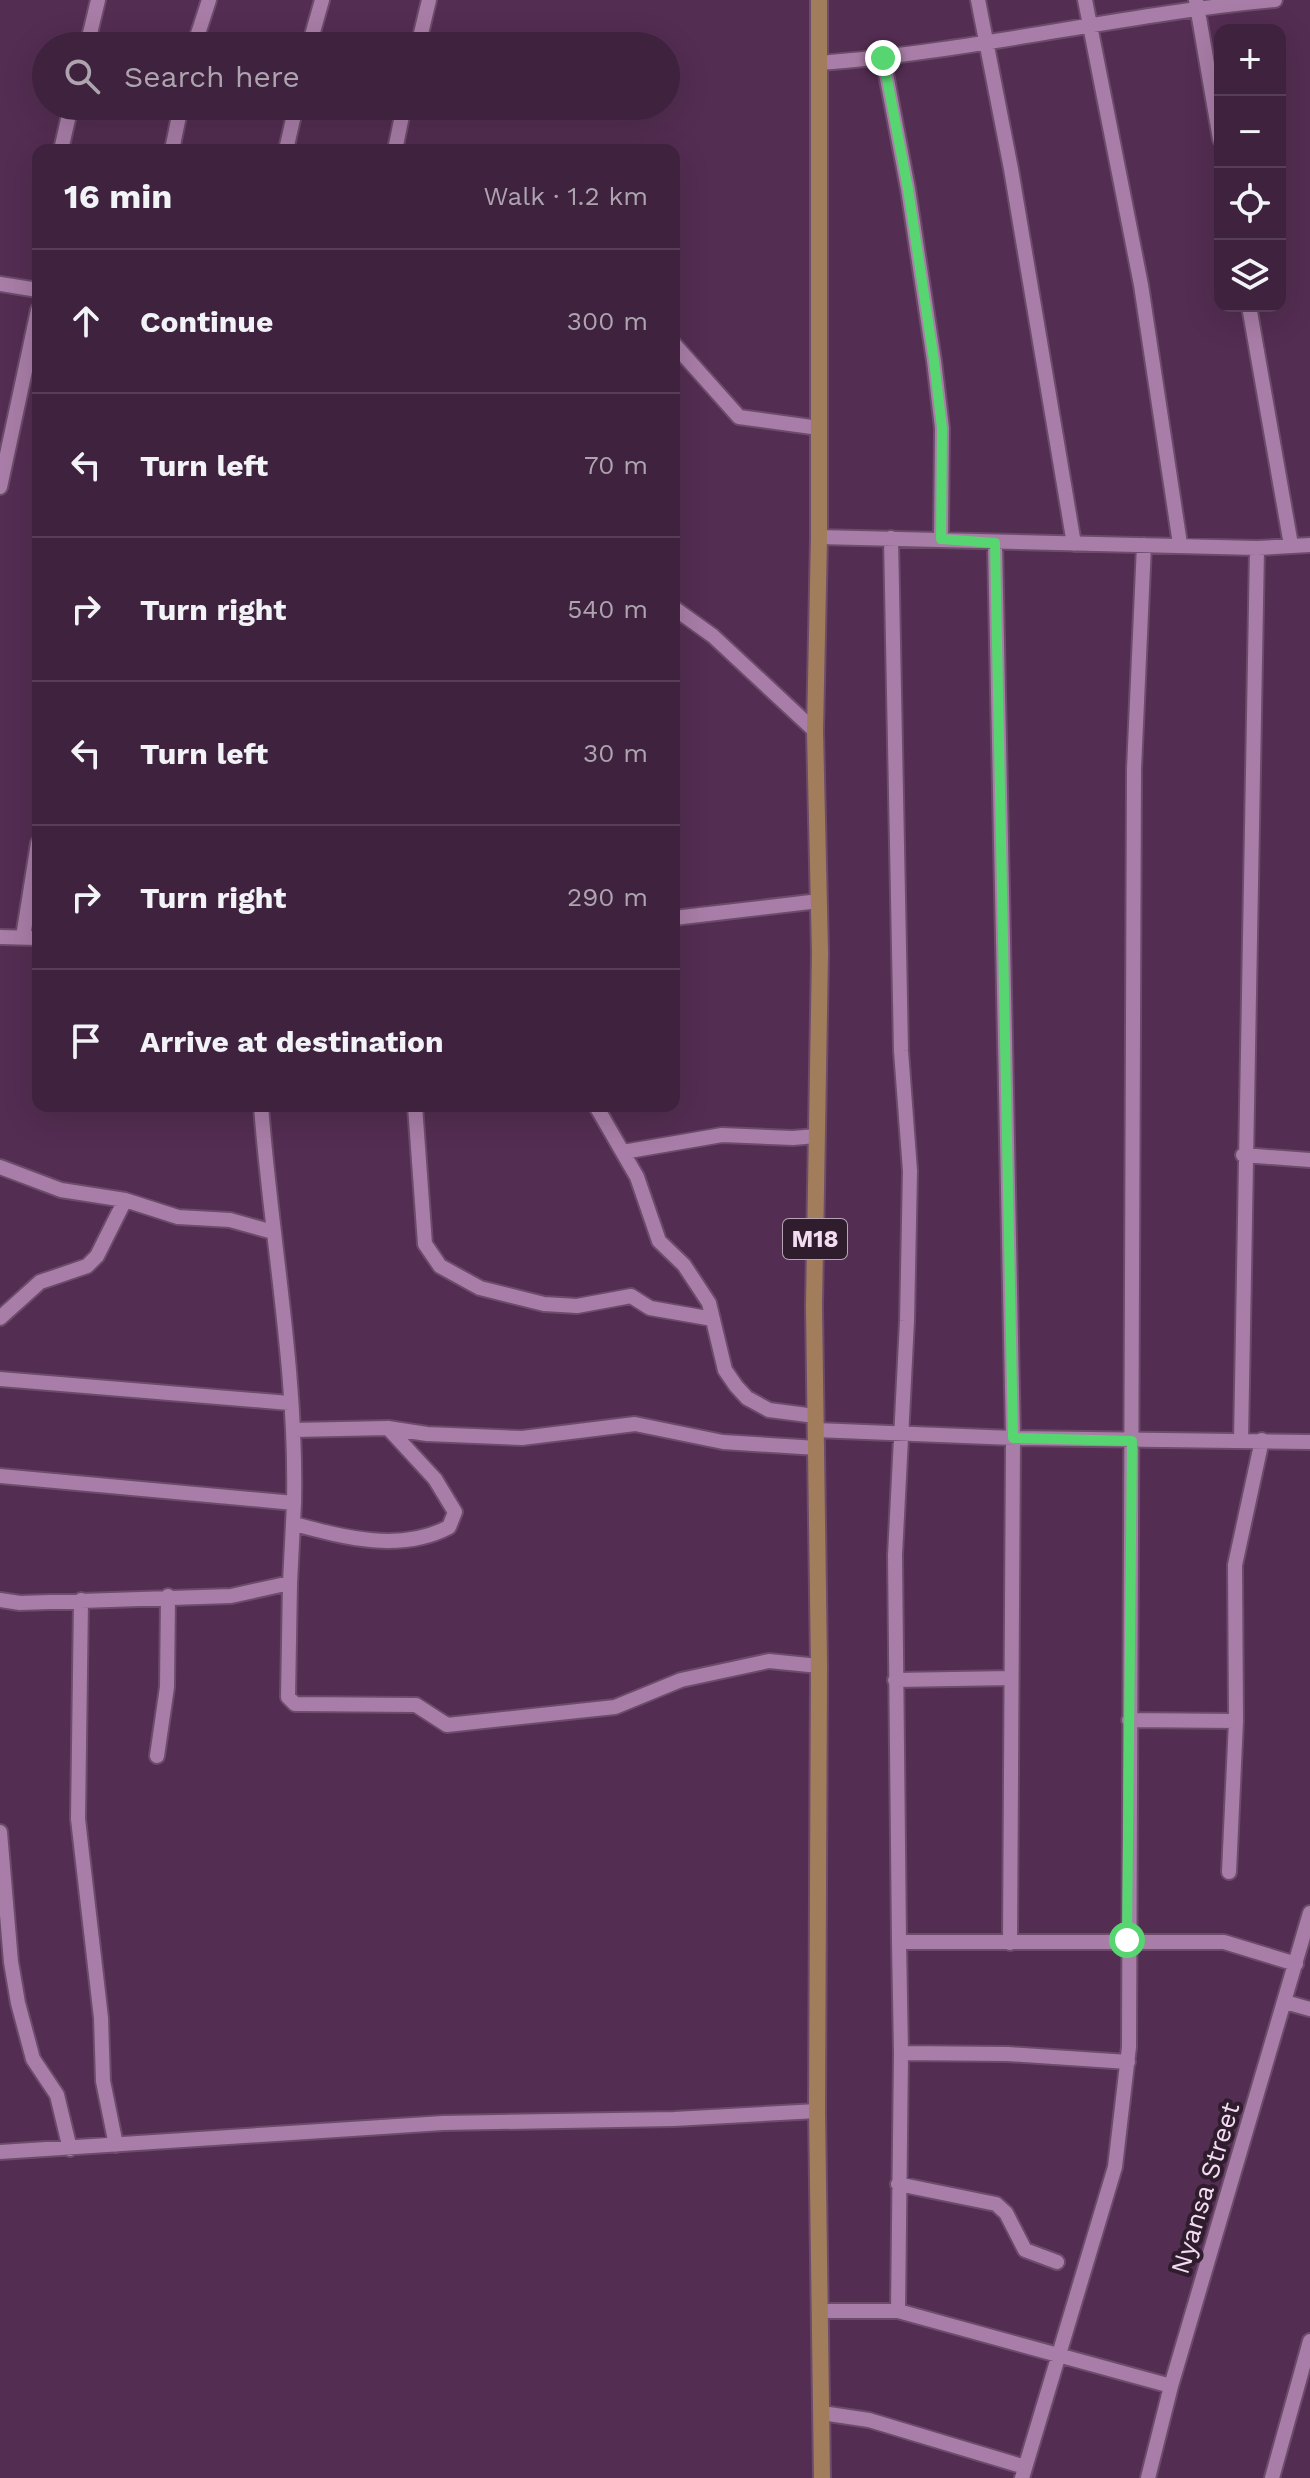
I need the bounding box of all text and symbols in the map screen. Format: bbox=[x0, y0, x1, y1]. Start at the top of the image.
map controls bbox=[1214, 24, 1286, 312]
button: + bbox=[1214, 24, 1286, 96]
search box bbox=[32, 32, 680, 120]
route end bbox=[865, 40, 901, 76]
icon: search bbox=[60, 54, 104, 98]
text: Search here bbox=[124, 59, 300, 94]
button: − bbox=[1214, 96, 1286, 168]
button: locate bbox=[1214, 168, 1286, 240]
text: 16 min bbox=[64, 176, 172, 216]
text: Walk · 1.2 km bbox=[484, 181, 648, 211]
button: layers bbox=[1214, 240, 1286, 312]
icon: ahead bbox=[64, 299, 108, 343]
text: Continue bbox=[140, 304, 273, 339]
text: 300 m bbox=[567, 306, 648, 336]
icon: left bbox=[64, 443, 108, 487]
text: Turn left bbox=[140, 448, 268, 483]
text: 70 m bbox=[584, 450, 648, 480]
icon: right bbox=[64, 587, 108, 631]
text: Turn right bbox=[140, 592, 286, 627]
text: 540 m bbox=[567, 594, 648, 624]
icon: left bbox=[64, 731, 108, 775]
text: Turn left bbox=[140, 736, 268, 771]
text: 30 m bbox=[583, 738, 648, 768]
icon: right bbox=[64, 875, 108, 919]
text: Turn right bbox=[140, 880, 286, 915]
text: 290 m bbox=[567, 882, 648, 912]
icon: arrive bbox=[64, 1019, 108, 1063]
text: Arrive at destination bbox=[140, 1024, 444, 1059]
road number: M18 bbox=[783, 1219, 847, 1259]
route start bbox=[1109, 1922, 1145, 1958]
street label: Nyansa Street bbox=[1165, 2098, 1245, 2277]

